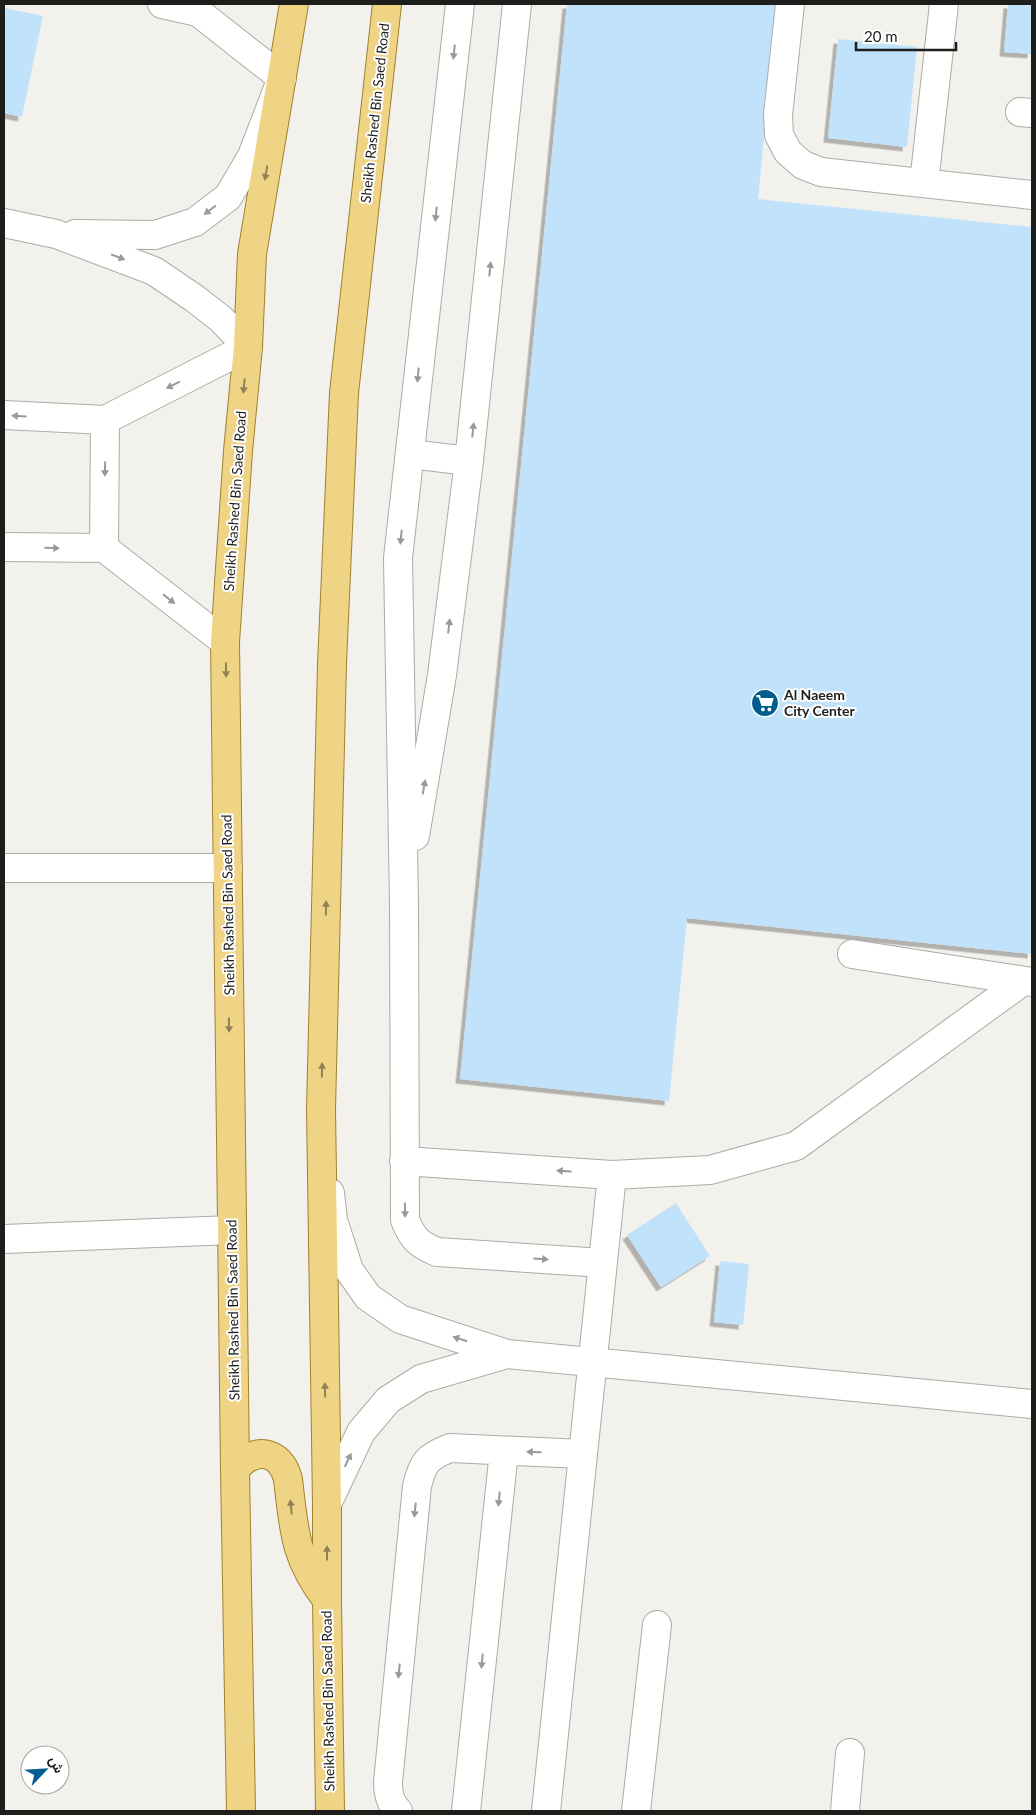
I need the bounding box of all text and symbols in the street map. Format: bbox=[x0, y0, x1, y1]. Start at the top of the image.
scale bar bbox=[856, 20, 956, 52]
street label: Sheikh Rashed Bin Saed Road bbox=[357, 22, 392, 204]
text: 20 m bbox=[864, 27, 898, 45]
one-way arrow bbox=[450, 45, 458, 61]
one-way arrow bbox=[262, 165, 270, 181]
one-way arrow bbox=[204, 205, 217, 216]
one-way arrow bbox=[432, 206, 440, 222]
one-way arrow bbox=[110, 254, 125, 262]
one-way arrow bbox=[486, 260, 494, 276]
one-way arrow bbox=[414, 368, 422, 384]
one-way arrow bbox=[240, 378, 248, 394]
one-way arrow bbox=[166, 381, 181, 389]
street label: Sheikh Rashed Bin Saed Road bbox=[220, 410, 249, 592]
one-way arrow bbox=[11, 412, 27, 420]
one-way arrow bbox=[469, 422, 477, 438]
one-way arrow bbox=[101, 461, 109, 477]
one-way arrow bbox=[397, 529, 405, 545]
one-way arrow bbox=[45, 544, 61, 552]
one-way arrow bbox=[163, 594, 176, 604]
one-way arrow bbox=[445, 618, 453, 634]
one-way arrow bbox=[222, 663, 230, 679]
place label: Al Naeem City Center bbox=[783, 686, 855, 719]
supermarket icon: Al Naeem City Center bbox=[750, 688, 780, 718]
one-way arrow bbox=[420, 778, 428, 794]
street label: Sheikh Rashed Bin Saed Road bbox=[217, 814, 238, 996]
one-way arrow bbox=[322, 899, 330, 915]
one-way arrow bbox=[225, 1018, 233, 1034]
one-way arrow bbox=[318, 1062, 326, 1078]
one-way arrow bbox=[555, 1167, 571, 1175]
one-way arrow bbox=[401, 1202, 409, 1218]
street label: Sheikh Rashed Bin Saed Road bbox=[222, 1219, 243, 1401]
one-way arrow bbox=[534, 1255, 550, 1263]
one-way arrow bbox=[453, 1335, 468, 1342]
one-way arrow bbox=[321, 1382, 329, 1398]
one-way arrow bbox=[526, 1448, 542, 1456]
one-way arrow bbox=[344, 1453, 352, 1467]
one-way arrow bbox=[494, 1491, 502, 1507]
one-way arrow bbox=[287, 1499, 295, 1515]
one-way arrow bbox=[411, 1502, 419, 1518]
one-way arrow bbox=[323, 1544, 331, 1560]
street label: Sheikh Rashed Bin Saed Road bbox=[317, 1610, 338, 1792]
one-way arrow bbox=[478, 1653, 486, 1669]
one-way arrow bbox=[395, 1664, 403, 1680]
north arrow bbox=[20, 1745, 70, 1795]
text: ش bbox=[45, 1753, 69, 1776]

